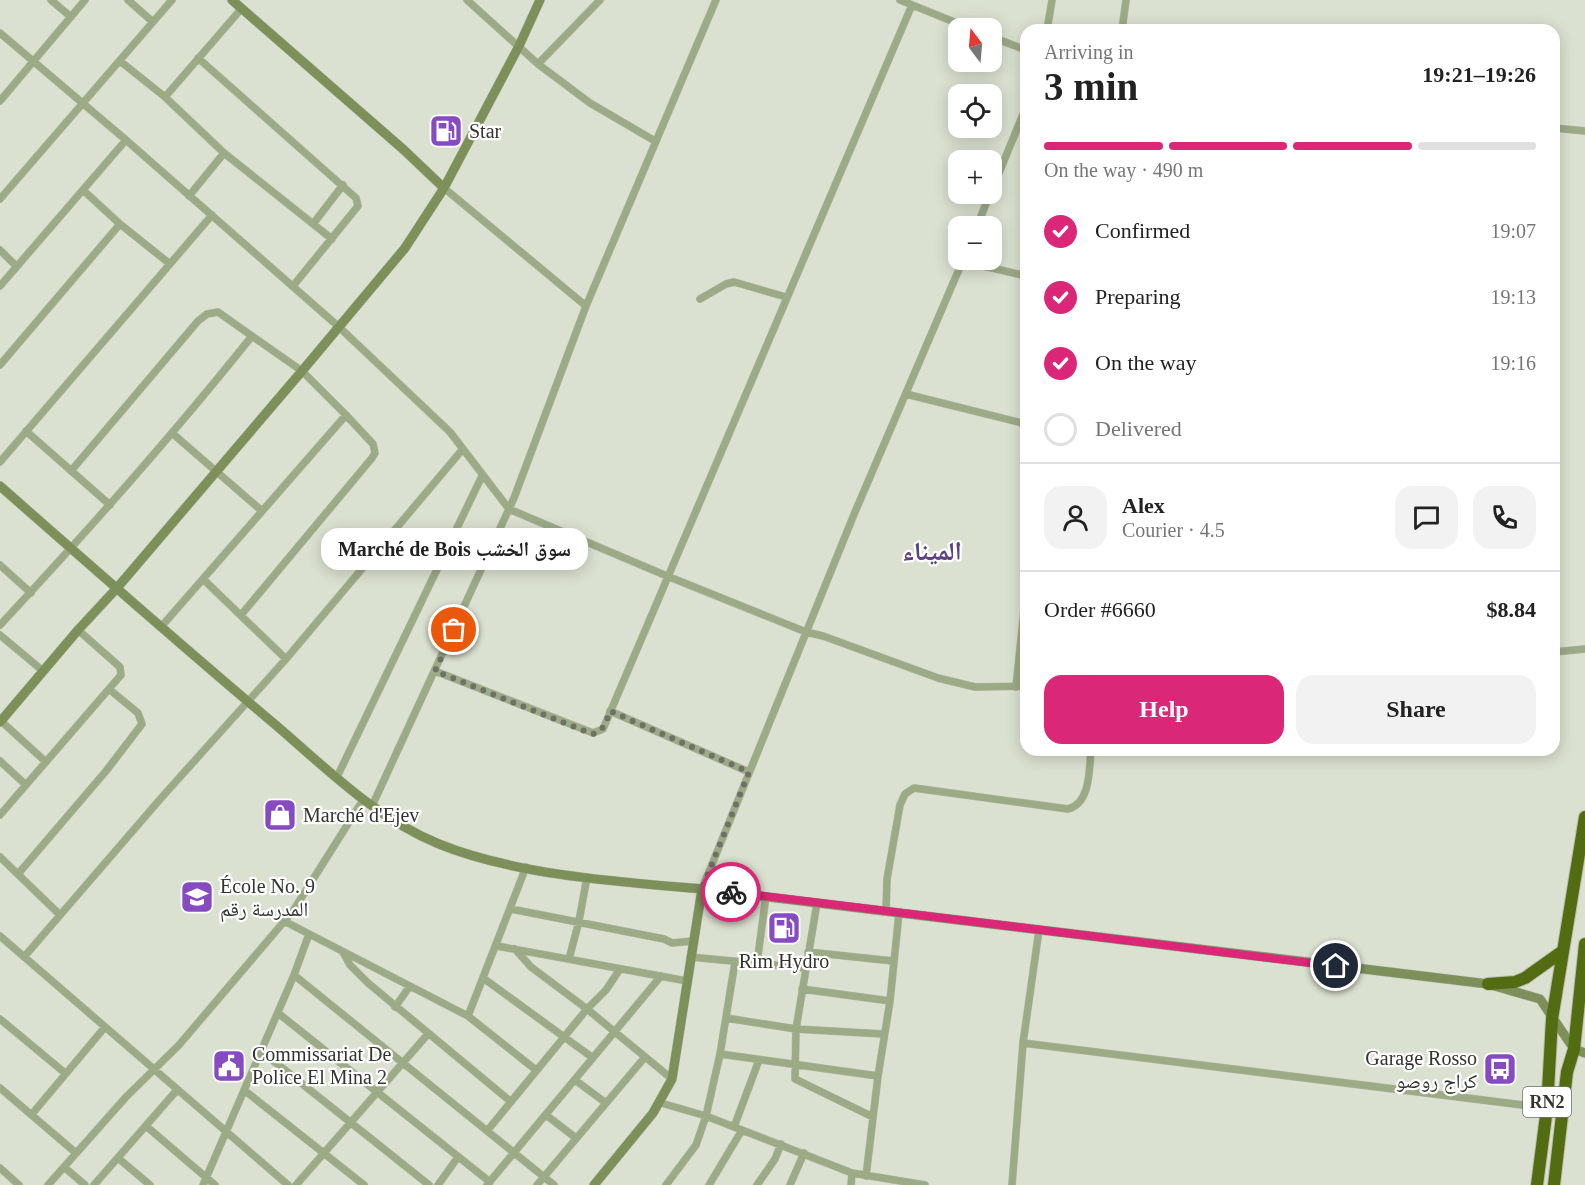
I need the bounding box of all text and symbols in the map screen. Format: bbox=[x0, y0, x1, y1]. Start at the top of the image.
north arrow bbox=[948, 18, 1002, 72]
map controls bbox=[948, 18, 1002, 270]
text: Arriving in bbox=[1044, 41, 1133, 63]
text: 19:21–19:26 bbox=[1422, 62, 1536, 87]
text: 3 min bbox=[1044, 65, 1138, 108]
button: locate bbox=[948, 84, 1002, 138]
fuel station icon: Star bbox=[428, 113, 464, 149]
place label: Star bbox=[469, 120, 502, 142]
button: + bbox=[948, 150, 1002, 204]
text: On the way · 490 m bbox=[1044, 159, 1203, 181]
icon: check bbox=[1044, 215, 1077, 248]
button: − bbox=[948, 216, 1002, 270]
text: Confirmed bbox=[1095, 218, 1190, 243]
text: 19:07 bbox=[1490, 220, 1536, 242]
icon: check bbox=[1044, 281, 1077, 314]
text: Preparing bbox=[1095, 284, 1181, 309]
text: 19:13 bbox=[1490, 286, 1536, 308]
icon: check bbox=[1044, 347, 1077, 380]
text: On the way bbox=[1095, 350, 1196, 375]
text: 19:16 bbox=[1490, 352, 1536, 374]
text: Delivered bbox=[1095, 416, 1182, 441]
button: person bbox=[1044, 486, 1107, 549]
button: chat bbox=[1395, 486, 1458, 549]
button: phone bbox=[1473, 486, 1536, 549]
text: Alex bbox=[1122, 493, 1165, 518]
text: Courier · 4.5 bbox=[1122, 519, 1225, 541]
callout: Marché de Bois سوق الخشب bbox=[320, 528, 588, 570]
district label: الميناء bbox=[902, 537, 962, 566]
text: Marché de Bois سوق الخشب bbox=[338, 538, 571, 560]
text: Order #6660 bbox=[1044, 597, 1156, 622]
text: $8.84 bbox=[1487, 597, 1536, 622]
pin bbox=[428, 604, 479, 655]
icon: bag bbox=[437, 613, 470, 646]
button: Help bbox=[1044, 675, 1284, 744]
button: Share bbox=[1296, 675, 1536, 744]
shop icon: Marché d'Ejev bbox=[262, 797, 298, 833]
place label: Marché d'Ejev bbox=[303, 804, 419, 827]
courier bbox=[701, 862, 761, 922]
place label: École No. 9 المدرسة رقم bbox=[220, 875, 315, 923]
icon: bike bbox=[715, 876, 748, 909]
school or university icon: École No. 9 المدرسة رقم bbox=[179, 879, 215, 915]
fuel station icon: Rim Hydro bbox=[766, 910, 802, 946]
pin bbox=[1310, 940, 1361, 991]
icon: home bbox=[1319, 949, 1352, 982]
place label: Rim Hydro bbox=[739, 950, 829, 973]
place label: Commissariat De Police El Mina 2 bbox=[252, 1043, 392, 1088]
place label: Garage Rosso كراج روصو bbox=[1365, 1047, 1477, 1094]
public building icon: Commissariat De Police El Mina 2 bbox=[211, 1048, 247, 1084]
bus stop icon: Garage Rosso كراج روصو bbox=[1482, 1051, 1518, 1087]
road number: RN2 bbox=[1523, 1087, 1571, 1117]

